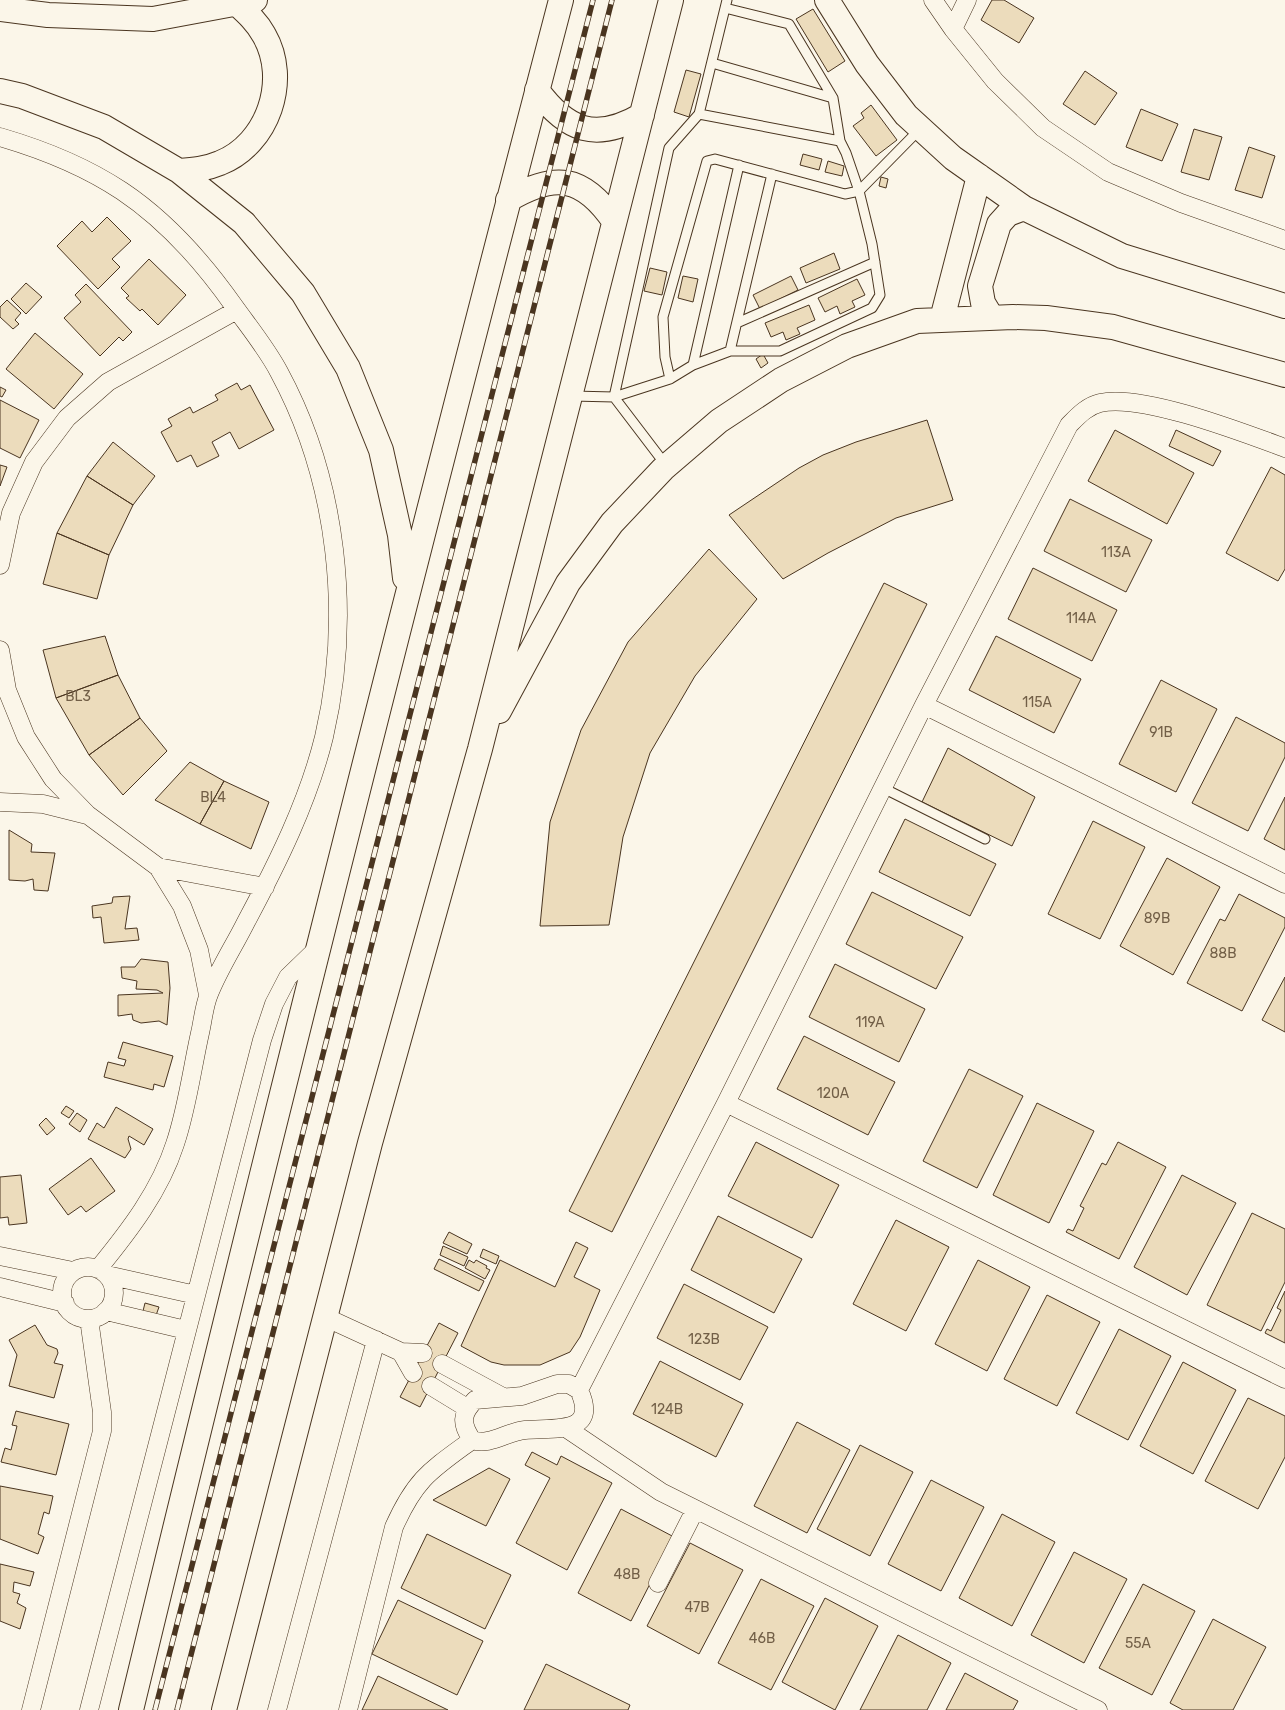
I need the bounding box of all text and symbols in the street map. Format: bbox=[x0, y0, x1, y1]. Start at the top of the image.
house number: 113A bbox=[1101, 544, 1132, 561]
house number: 114A bbox=[1066, 610, 1097, 627]
house number: BL3 bbox=[65, 688, 91, 705]
house number: 115A bbox=[1022, 694, 1052, 711]
house number: 91B bbox=[1149, 724, 1173, 741]
house number: BL4 bbox=[200, 789, 226, 806]
house number: 89B bbox=[1144, 910, 1170, 927]
house number: 88B bbox=[1209, 945, 1237, 962]
house number: 119A bbox=[855, 1014, 885, 1031]
house number: 120A bbox=[817, 1085, 850, 1102]
house number: 123B bbox=[688, 1331, 720, 1348]
house number: 124B bbox=[651, 1401, 683, 1418]
house number: 48B bbox=[614, 1566, 640, 1583]
house number: 47B bbox=[685, 1599, 709, 1616]
house number: 46B bbox=[749, 1630, 775, 1647]
house number: 55A bbox=[1125, 1635, 1152, 1652]

